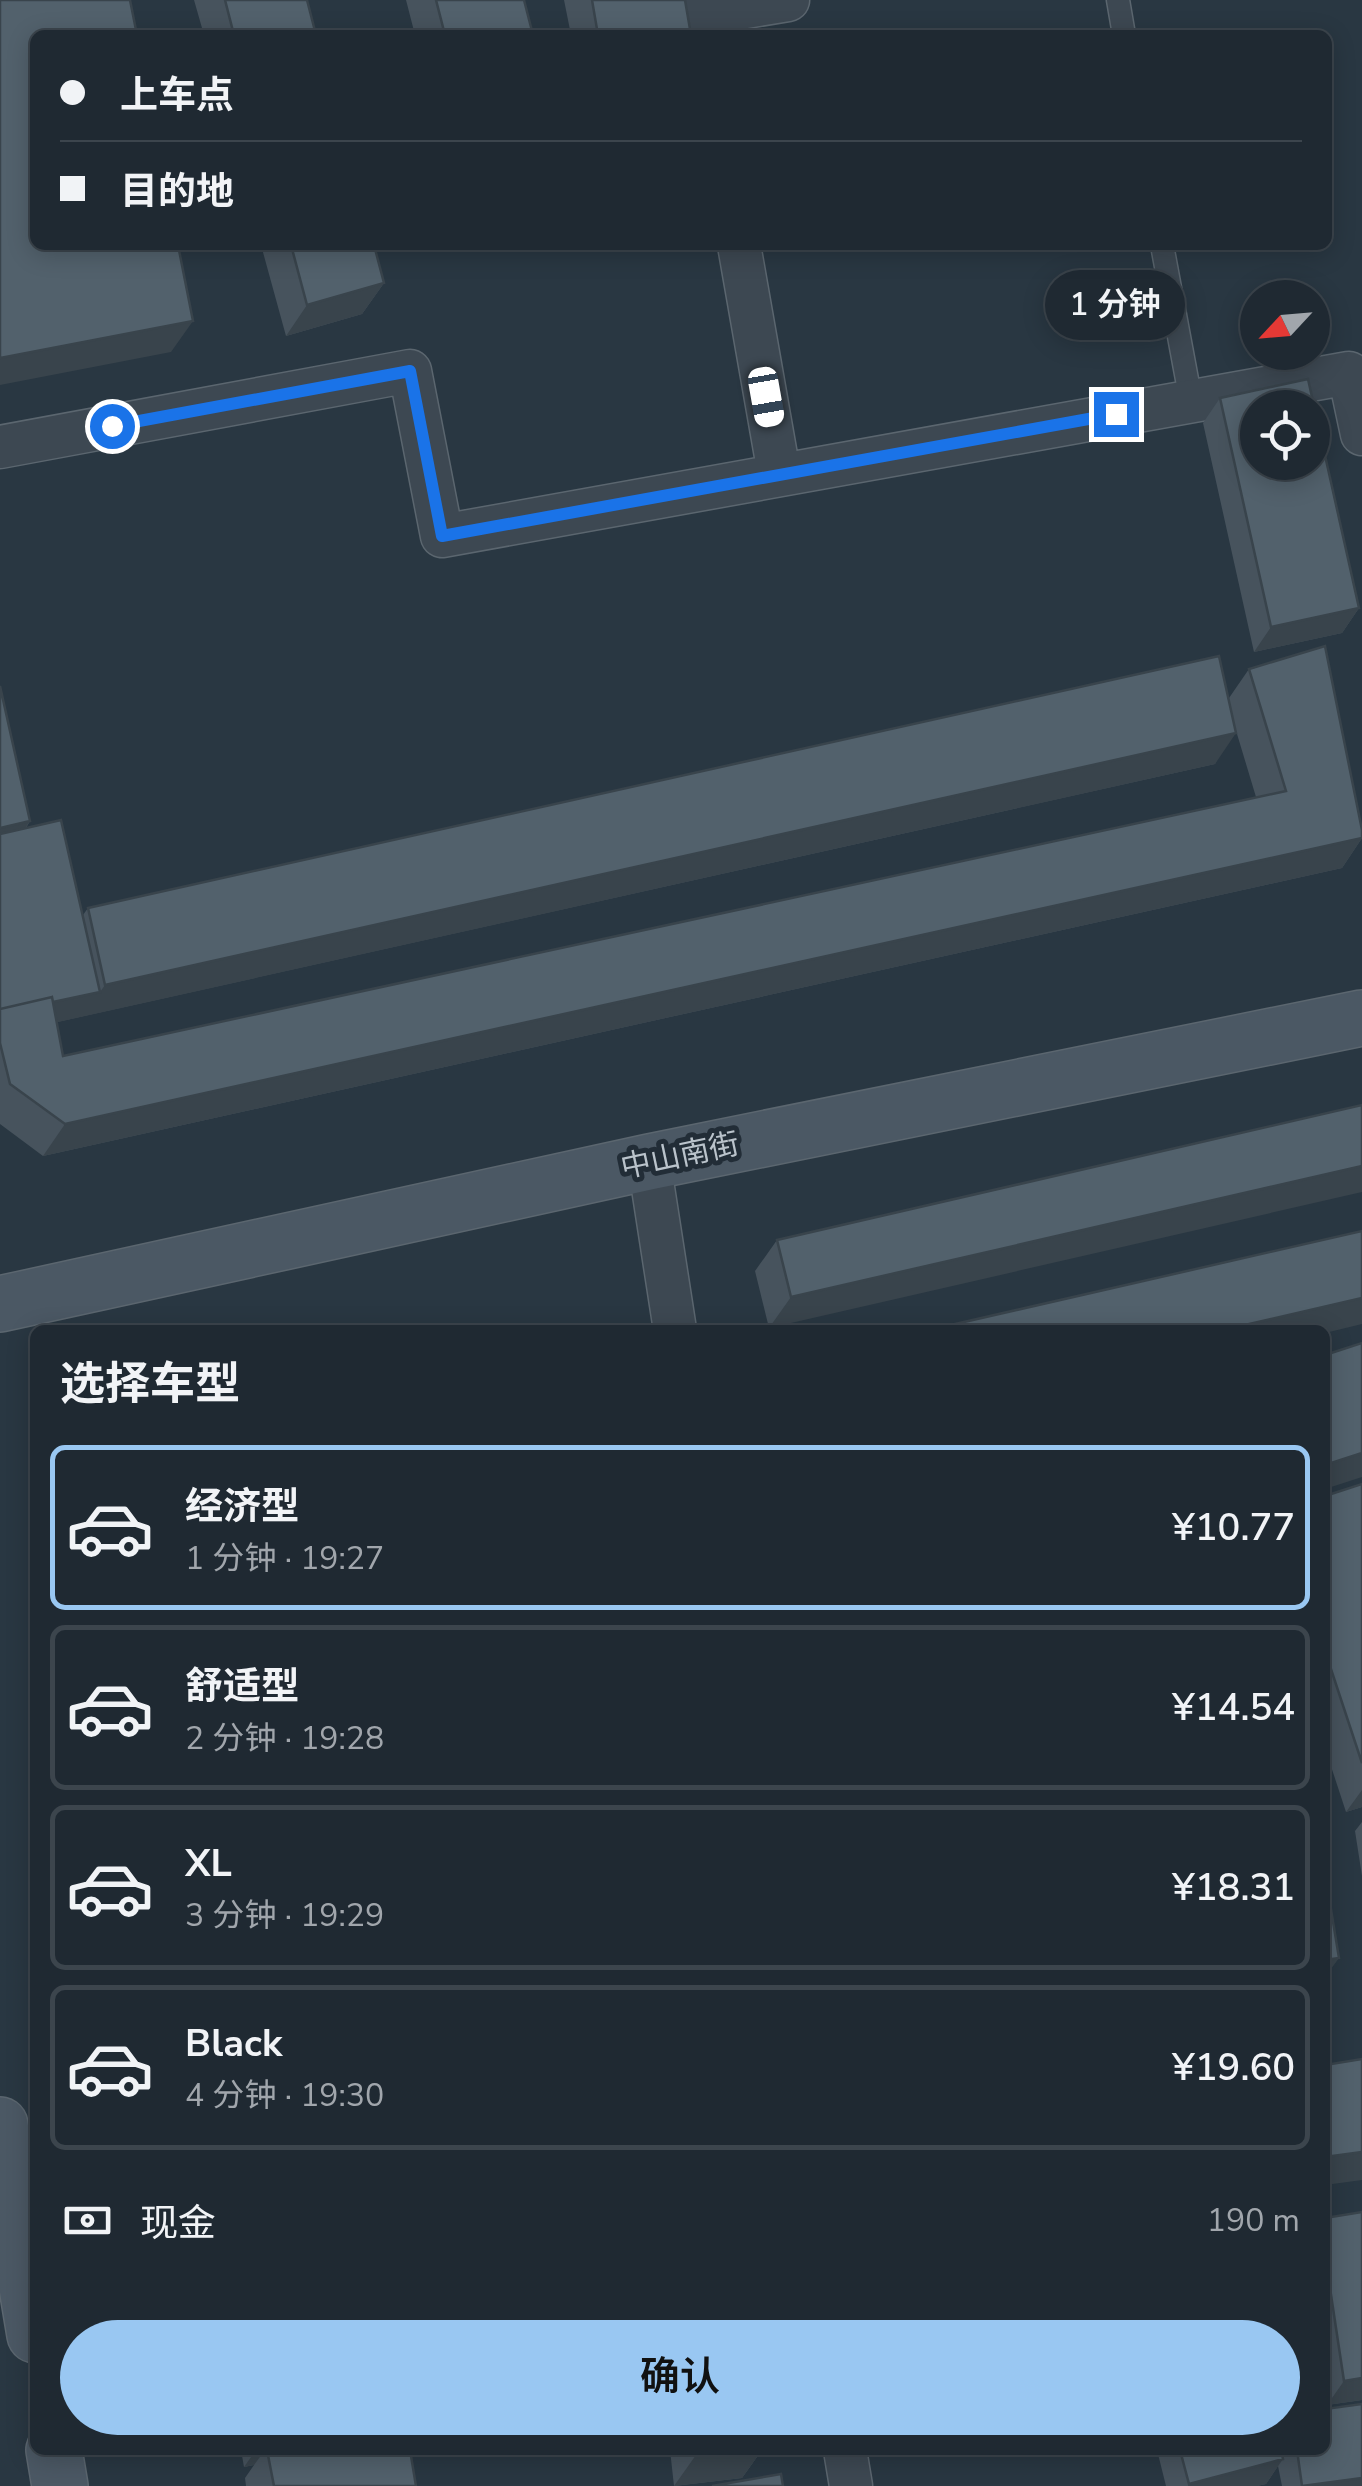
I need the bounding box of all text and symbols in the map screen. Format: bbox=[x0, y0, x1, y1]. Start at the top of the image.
text: 上车点 bbox=[120, 70, 234, 121]
text: 目的地 bbox=[120, 166, 234, 217]
callout: 1 分钟 bbox=[1046, 269, 1186, 339]
north arrow bbox=[1240, 280, 1330, 370]
map controls bbox=[1240, 280, 1330, 480]
text: 1 分钟 bbox=[1069, 283, 1161, 326]
car bbox=[746, 365, 786, 429]
button: locate bbox=[1240, 390, 1330, 480]
route end bbox=[1094, 392, 1139, 437]
route start bbox=[90, 404, 135, 449]
street label: 中山南街 bbox=[617, 1123, 743, 1189]
text: 选择车型 bbox=[60, 1354, 240, 1415]
text: 经济型 bbox=[185, 1481, 299, 1532]
icon: car bbox=[65, 1483, 155, 1573]
text: ¥10.77 bbox=[1172, 1502, 1295, 1553]
text: 1 分钟 · 19:27 bbox=[185, 1537, 384, 1580]
text: 舒适型 bbox=[185, 1661, 299, 1712]
icon: car bbox=[65, 1663, 155, 1753]
text: ¥14.54 bbox=[1172, 1682, 1295, 1733]
text: 2 分钟 · 19:28 bbox=[185, 1717, 384, 1760]
text: XL bbox=[185, 1838, 232, 1889]
icon: car bbox=[65, 1843, 155, 1933]
text: ¥18.31 bbox=[1172, 1862, 1295, 1913]
text: 3 分钟 · 19:29 bbox=[185, 1894, 384, 1937]
text: Black bbox=[185, 2018, 282, 2069]
icon: car bbox=[65, 2023, 155, 2113]
text: ¥19.60 bbox=[1172, 2042, 1295, 2093]
text: 4 分钟 · 19:30 bbox=[185, 2074, 384, 2117]
icon: cash bbox=[60, 2193, 115, 2248]
text: 现金 bbox=[140, 2198, 216, 2249]
text: 190 m bbox=[1207, 2199, 1300, 2242]
button: 确认 bbox=[60, 2320, 1300, 2435]

